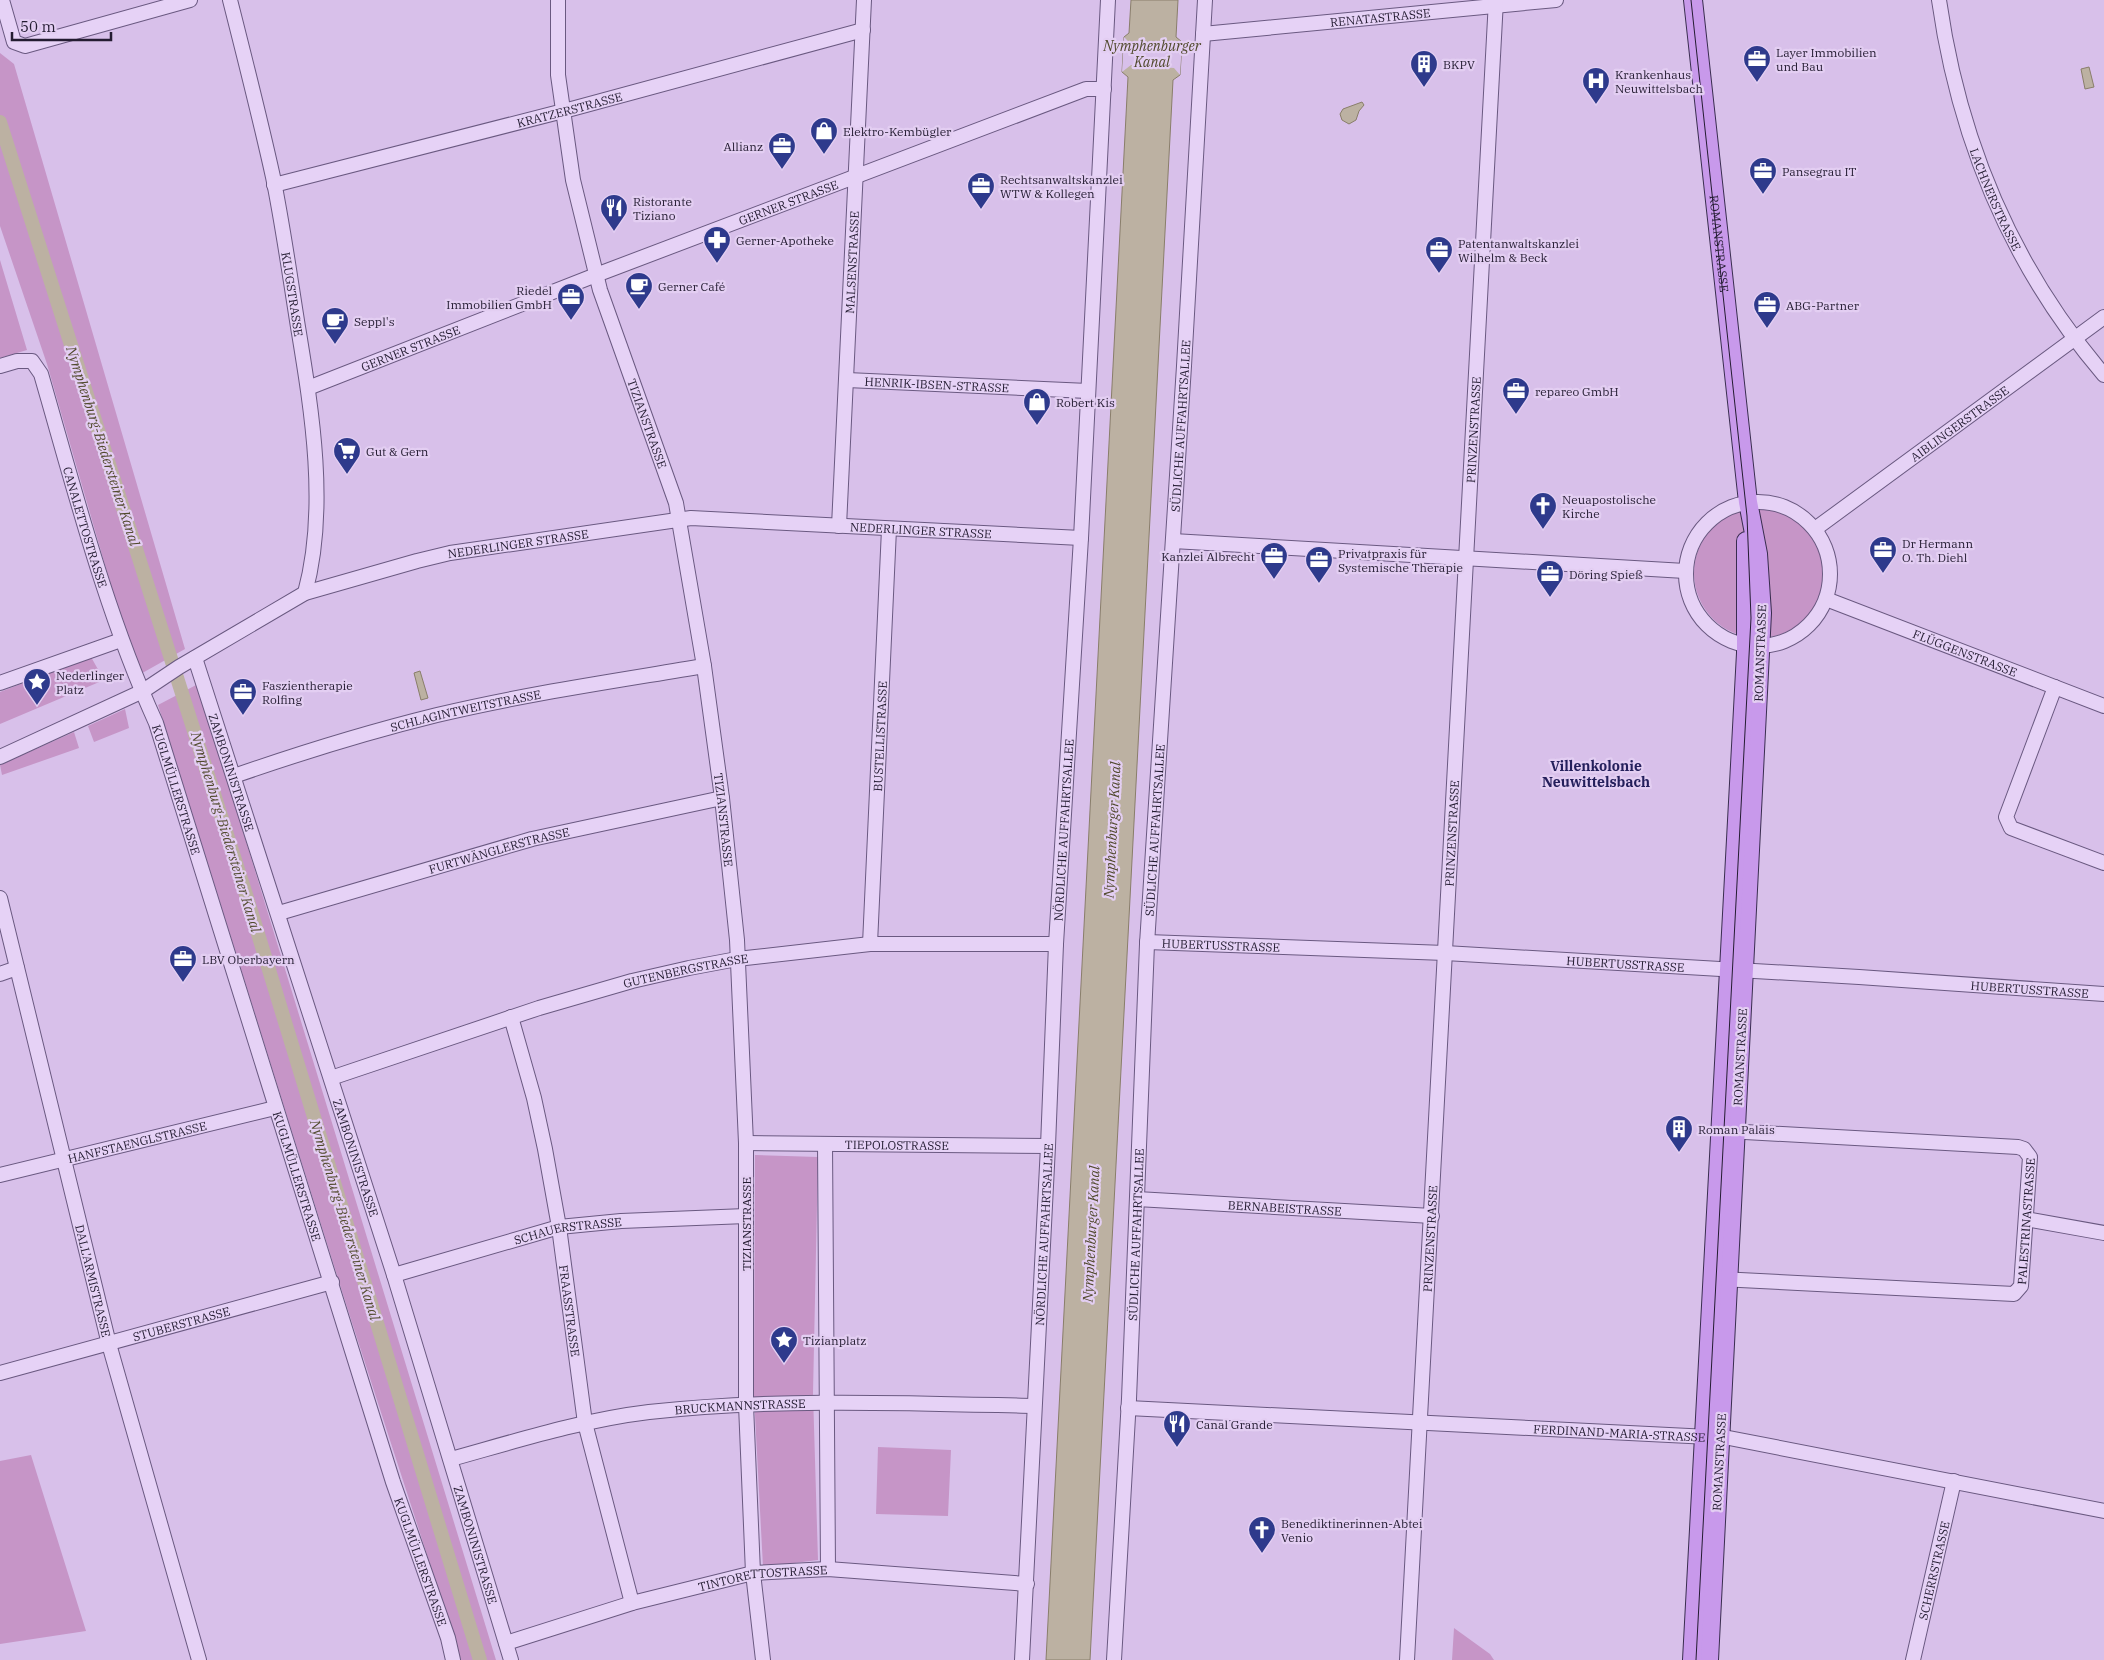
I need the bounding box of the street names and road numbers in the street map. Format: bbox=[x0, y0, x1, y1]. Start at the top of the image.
street label: RENATASTRASSE bbox=[1329, 5, 1431, 29]
street label: KRATZERSTRASSE bbox=[515, 88, 624, 130]
street label: LACHNERSTRASSE bbox=[1967, 146, 2025, 253]
street label: GERNER STRASSE bbox=[736, 176, 840, 228]
street label: ROMANSTRASSE bbox=[1707, 194, 1732, 293]
street label: MALSENSTRASSE bbox=[842, 211, 861, 314]
street label: KLUGSTRASSE bbox=[279, 251, 307, 338]
street label: GERNER STRASSE bbox=[359, 322, 462, 374]
street label: SÜDLICHE AUFFAHRTSALLEE bbox=[1167, 339, 1193, 512]
street label: HENRIK-IBSEN-STRASSE bbox=[864, 373, 1010, 395]
street label: PRINZENSTRASSE bbox=[1463, 376, 1483, 483]
street label: TIZIANSTRASSE bbox=[625, 377, 671, 470]
street label: AIBLINGERSTRASSE bbox=[1907, 382, 2012, 464]
street label: CANALETTOSTRASSE bbox=[60, 465, 111, 589]
street label: NEDERLINGER STRASSE bbox=[850, 519, 992, 541]
street label: NEDERLINGER STRASSE bbox=[447, 525, 589, 561]
street label: ROMANSTRASSE bbox=[1751, 604, 1769, 702]
street label: FLÜGGENSTRASSE bbox=[1911, 626, 2019, 679]
street label: BUSTELLISTRASSE bbox=[869, 681, 890, 792]
street label: SCHLAGINTWEITSTRASSE bbox=[389, 686, 542, 734]
street label: ZAMBONINISTRASSE bbox=[206, 711, 258, 833]
street label: KUGLMÜLLERSTRASSE bbox=[149, 723, 204, 856]
street label: NÖRDLICHE AUFFAHRTSALLEE bbox=[1050, 738, 1076, 922]
street label: SÜDLICHE AUFFAHRTSALLEE bbox=[1141, 743, 1167, 917]
street label: TIZIANSTRASSE bbox=[711, 772, 737, 867]
street label: PRINZENSTRASSE bbox=[1441, 780, 1462, 887]
street label: FURTWÄNGLERSTRASSE bbox=[427, 824, 571, 876]
street label: HUBERTUSSTRASSE bbox=[1162, 935, 1280, 954]
street label: GUTENBERGSTRASSE bbox=[621, 950, 749, 991]
street label: HUBERTUSSTRASSE bbox=[1566, 953, 1685, 974]
street label: HUBERTUSSTRASSE bbox=[1970, 977, 2089, 1000]
street label: ROMANSTRASSE bbox=[1730, 1008, 1750, 1106]
street label: ZAMBONINISTRASSE bbox=[330, 1097, 382, 1218]
street label: KUGLMÜLLERSTRASSE bbox=[270, 1109, 325, 1243]
street label: HANFSTAENGLSTRASSE bbox=[66, 1117, 208, 1166]
street label: TIEPOLOSTRASSE bbox=[845, 1136, 949, 1153]
street label: NÖRDLICHE AUFFAHRTSALLEE bbox=[1031, 1143, 1056, 1326]
street label: SÜDLICHE AUFFAHRTSALLEE bbox=[1125, 1148, 1146, 1321]
street label: PALESTRINASTRASSE bbox=[2014, 1157, 2037, 1285]
street label: TIZIANSTRASSE bbox=[739, 1177, 754, 1271]
street label: PRINZENSTRASSE bbox=[1419, 1185, 1440, 1292]
street label: BERNABEISTRASSE bbox=[1227, 1197, 1342, 1218]
street label: SCHAUERSTRASSE bbox=[512, 1213, 622, 1247]
street label: DALL'ARMISTRASSE bbox=[73, 1223, 115, 1339]
street label: FRAASSTRASSE bbox=[557, 1264, 584, 1357]
street label: STUBERSTRASSE bbox=[131, 1303, 232, 1344]
street label: BRUCKMANNSTRASSE bbox=[674, 1395, 806, 1417]
street label: ROMANSTRASSE bbox=[1709, 1413, 1729, 1511]
street label: FERDINAND-MARIA-STRASSE bbox=[1533, 1421, 1706, 1444]
street label: ZAMBONINISTRASSE bbox=[451, 1484, 501, 1606]
street label: KUGLMÜLLERSTRASSE bbox=[392, 1495, 451, 1628]
street label: SCHERRSTRASSE bbox=[1915, 1519, 1952, 1621]
street label: TINTORETTOSTRASSE bbox=[697, 1562, 828, 1594]

